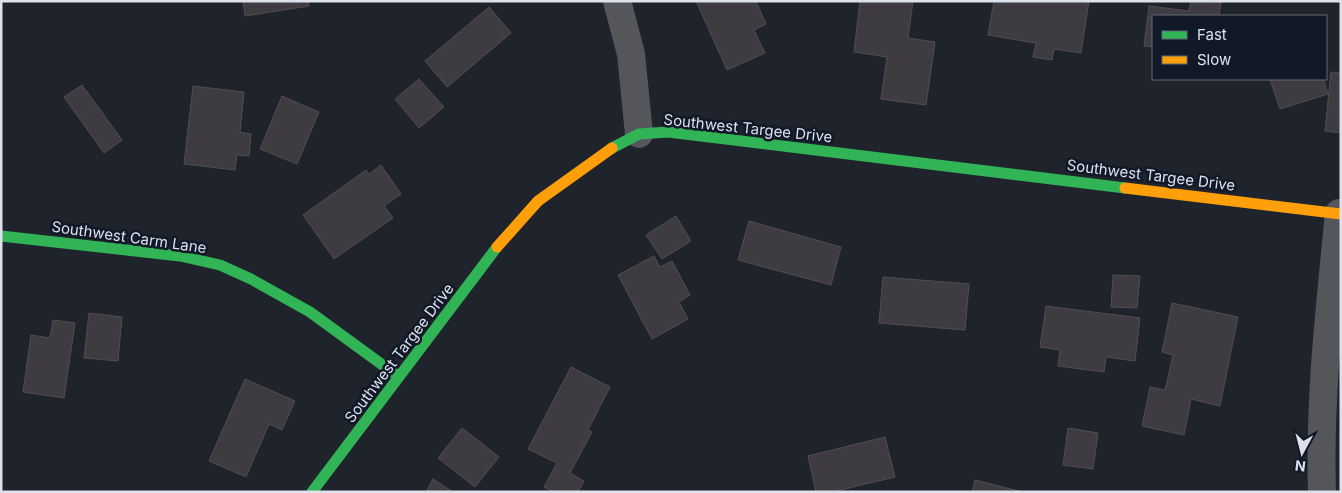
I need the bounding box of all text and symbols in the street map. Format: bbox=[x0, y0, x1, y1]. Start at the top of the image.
legend bbox=[1152, 15, 1327, 80]
text: Fast bbox=[1197, 25, 1227, 44]
text: Slow bbox=[1197, 50, 1231, 69]
street label: Southwest Targee Drive bbox=[663, 110, 833, 146]
street label: Southwest Targee Drive bbox=[1066, 155, 1236, 195]
street label: Southwest Carm Lane bbox=[50, 217, 208, 257]
street label: Southwest Targee Drive bbox=[340, 280, 458, 426]
north arrow bbox=[1277, 428, 1327, 478]
text: N bbox=[1294, 457, 1307, 475]

